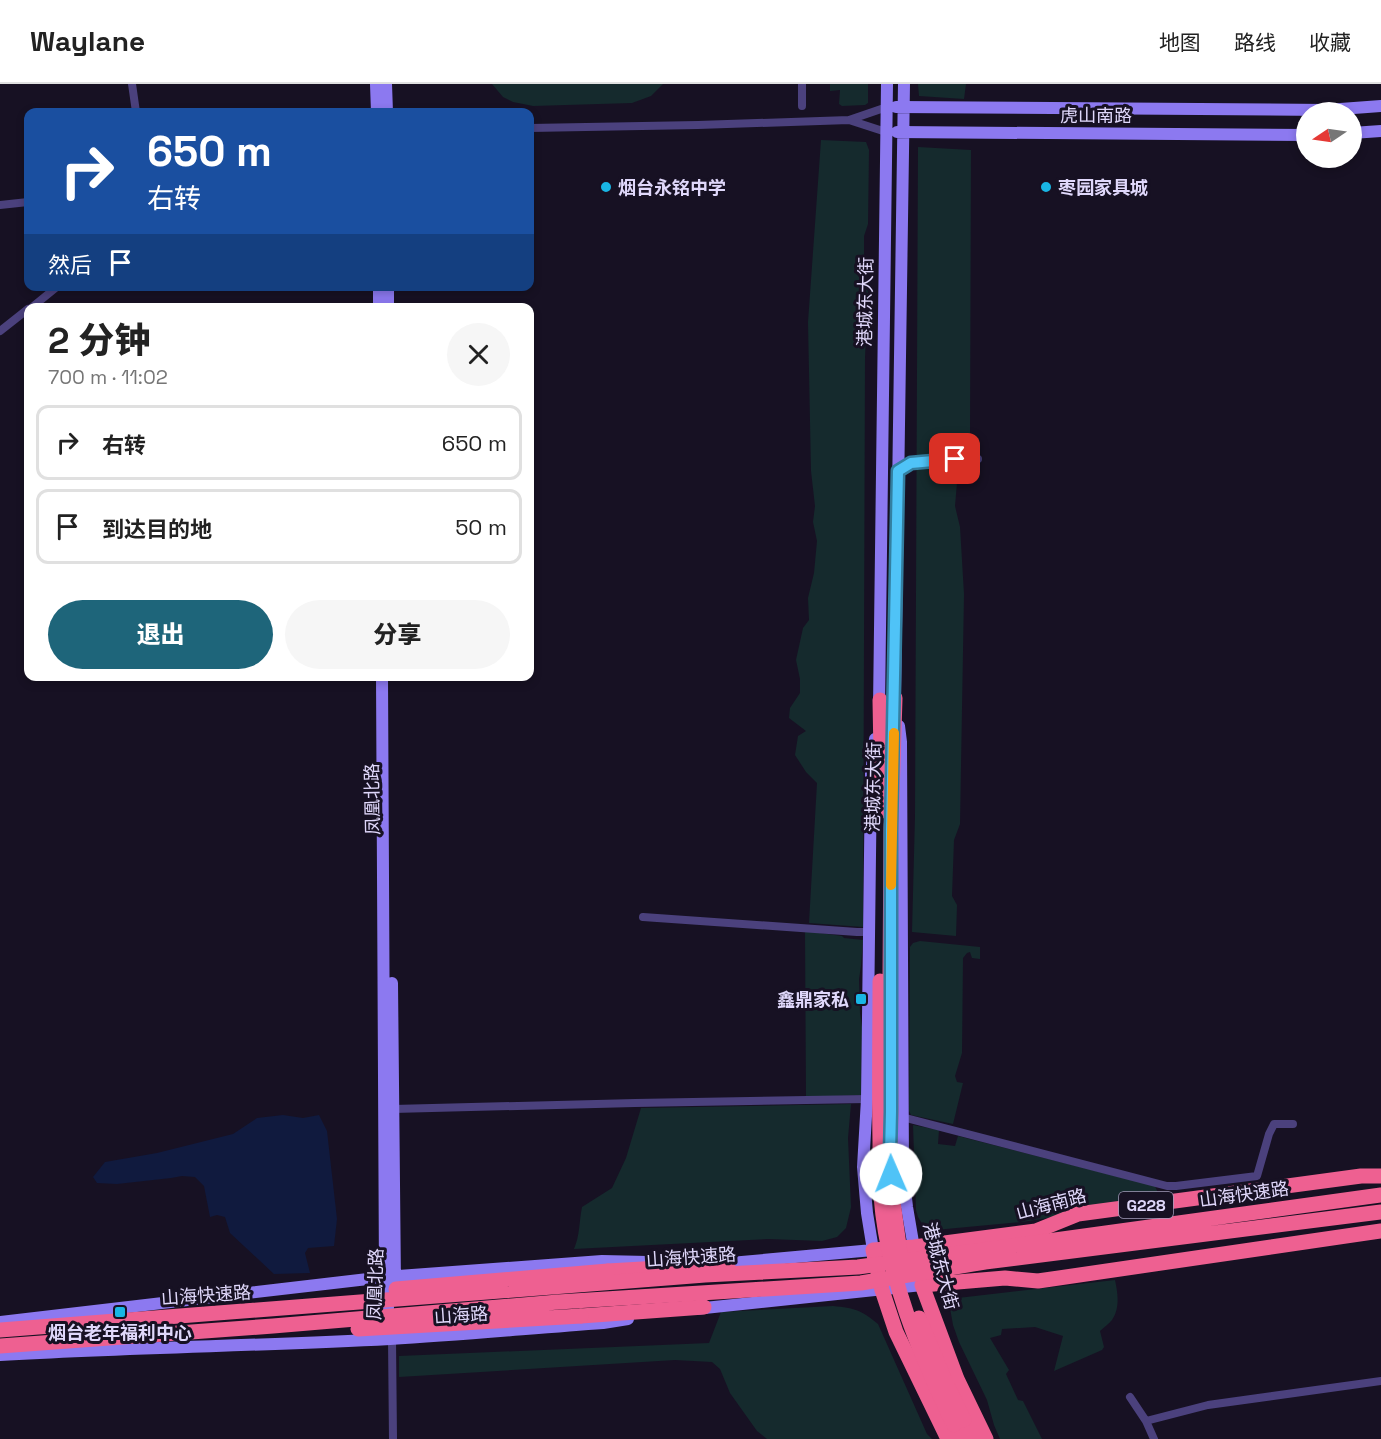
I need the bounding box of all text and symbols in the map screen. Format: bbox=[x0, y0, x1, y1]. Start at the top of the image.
text: Waylane bbox=[30, 23, 145, 59]
text: 地图 bbox=[1159, 29, 1201, 56]
text: 路线 bbox=[1234, 29, 1276, 56]
text: 收藏 bbox=[1309, 29, 1351, 56]
north arrow bbox=[1296, 102, 1362, 168]
map controls bbox=[1296, 102, 1362, 168]
street label: 虎山南路 bbox=[1060, 104, 1132, 127]
text: 650 m bbox=[147, 125, 272, 178]
icon: right bbox=[48, 132, 126, 210]
place label: 烟台永铭中学 bbox=[618, 176, 726, 199]
place label: 枣园家具城 bbox=[1058, 176, 1148, 199]
marker: 烟台永铭中学 bbox=[599, 180, 613, 194]
marker: 枣园家具城 bbox=[1039, 180, 1053, 194]
text: 右转 bbox=[147, 181, 201, 216]
icon: arrive bbox=[104, 246, 137, 279]
text: 然后 bbox=[48, 251, 92, 279]
street label: 港城东大街 bbox=[853, 257, 877, 347]
text: 2 分钟 bbox=[48, 318, 151, 364]
button: close bbox=[447, 323, 510, 386]
text: 700 m · 11:02 bbox=[48, 364, 168, 390]
icon: right bbox=[51, 426, 84, 459]
text: 650 m bbox=[442, 429, 507, 457]
text: 右转 bbox=[102, 431, 146, 459]
pin bbox=[929, 433, 980, 484]
icon: arrive bbox=[938, 442, 971, 475]
icon: arrive bbox=[51, 510, 84, 543]
text: 50 m bbox=[455, 513, 507, 541]
text: 到达目的地 bbox=[102, 515, 212, 543]
button: 退出 bbox=[48, 600, 273, 669]
button: 分享 bbox=[285, 600, 510, 669]
street label: 港城东大街 bbox=[861, 742, 885, 832]
street label: 凤凰北路 bbox=[360, 763, 384, 835]
place label: 鑫鼎家私 bbox=[777, 988, 849, 1011]
marker: 鑫鼎家私 bbox=[854, 992, 868, 1006]
position arrow bbox=[859, 1142, 923, 1206]
street label: 山海快速路 bbox=[1198, 1176, 1290, 1212]
street label: 山海南路 bbox=[1013, 1184, 1089, 1224]
road number: G228 bbox=[1119, 1192, 1173, 1218]
street label: 港城东大街 bbox=[918, 1220, 964, 1312]
street label: 山海快速路 bbox=[645, 1242, 737, 1272]
street label: 凤凰北路 bbox=[362, 1248, 388, 1320]
street label: 山海快速路 bbox=[160, 1280, 252, 1310]
street label: 山海路 bbox=[433, 1302, 489, 1328]
marker: 烟台老年福利中心 bbox=[113, 1305, 127, 1319]
place label: 烟台老年福利中心 bbox=[48, 1321, 192, 1344]

